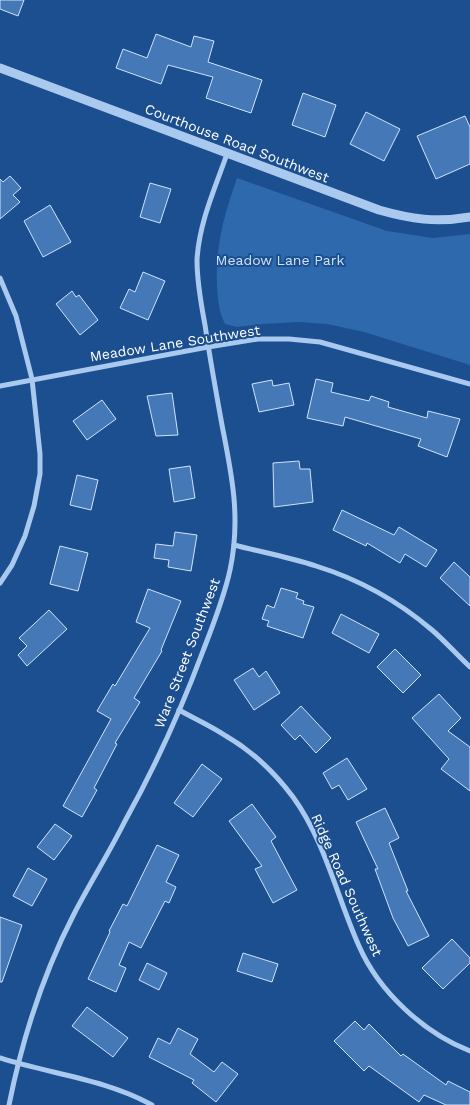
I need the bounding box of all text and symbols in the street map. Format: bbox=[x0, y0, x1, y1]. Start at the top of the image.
street label: Courthouse Road Southwest bbox=[143, 100, 331, 186]
park label: Meadow Lane Park bbox=[216, 252, 345, 268]
street label: Meadow Lane Southwest bbox=[89, 322, 261, 364]
street label: Ware Street Southwest bbox=[151, 576, 223, 730]
street label: Ridge Road Southwest bbox=[308, 811, 386, 959]

